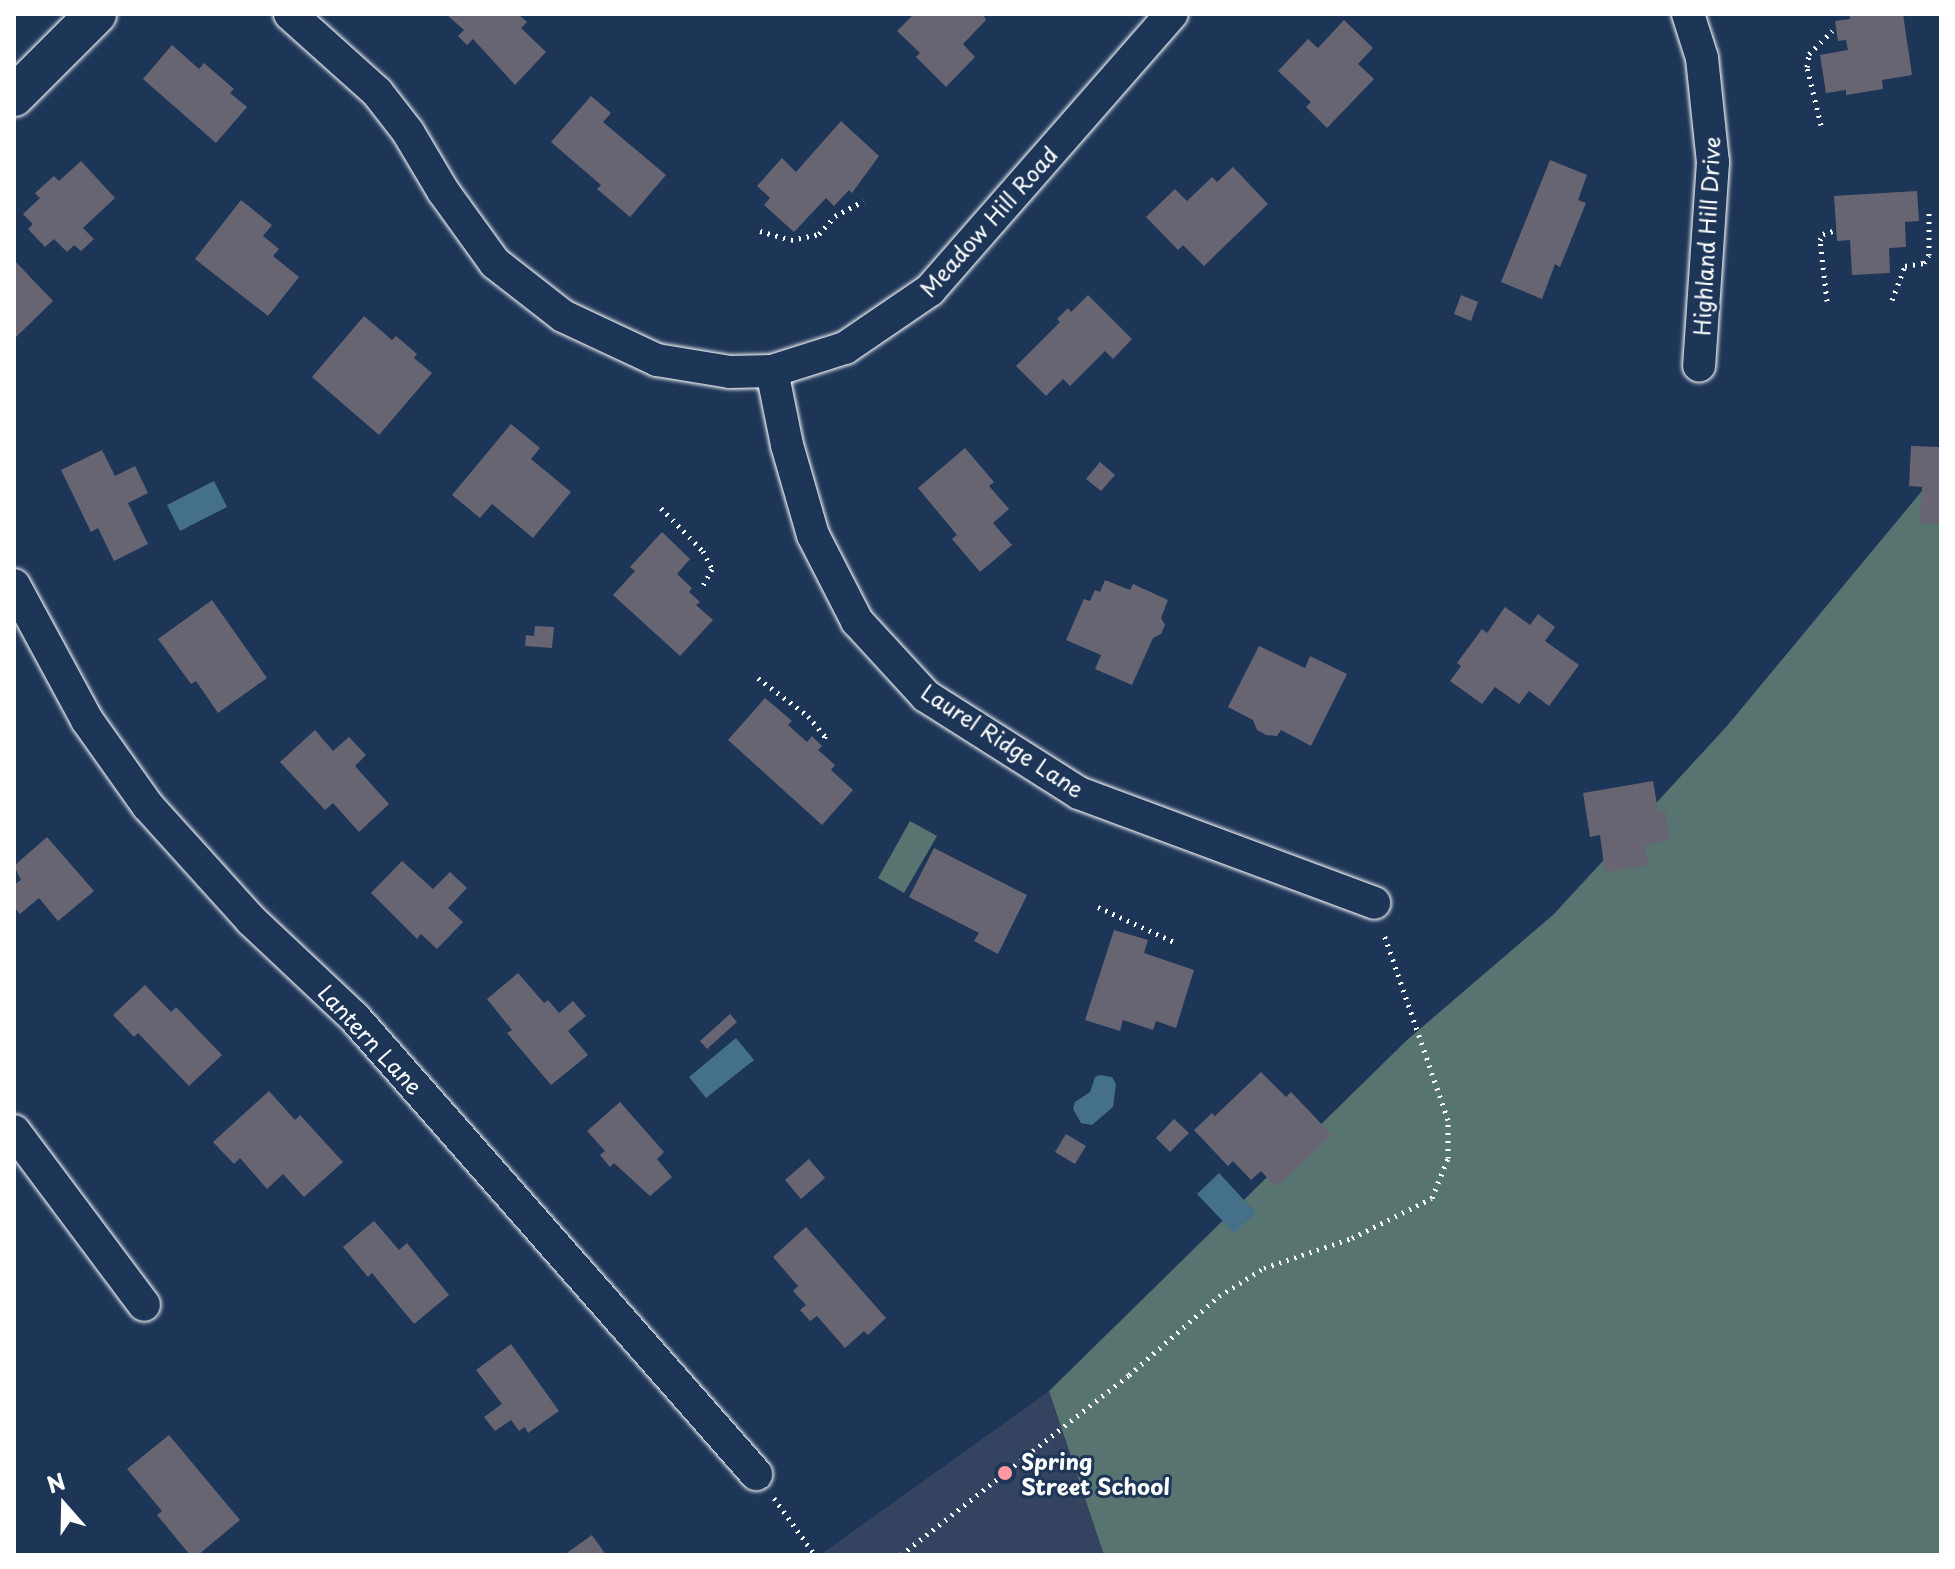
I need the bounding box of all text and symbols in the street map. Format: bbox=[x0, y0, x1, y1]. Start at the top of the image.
street label: Highland Hill Drive bbox=[1688, 135, 1724, 337]
street label: Meadow Hill Road bbox=[914, 141, 1062, 301]
street label: Laurel Ridge Lane bbox=[917, 678, 1089, 802]
street label: Lantern Lane bbox=[314, 979, 428, 1099]
place label: Spring Street School bbox=[1021, 1447, 1172, 1498]
text: N bbox=[42, 1463, 69, 1500]
marker: Spring Street School bbox=[996, 1464, 1014, 1482]
north arrow bbox=[24, 1465, 104, 1545]

